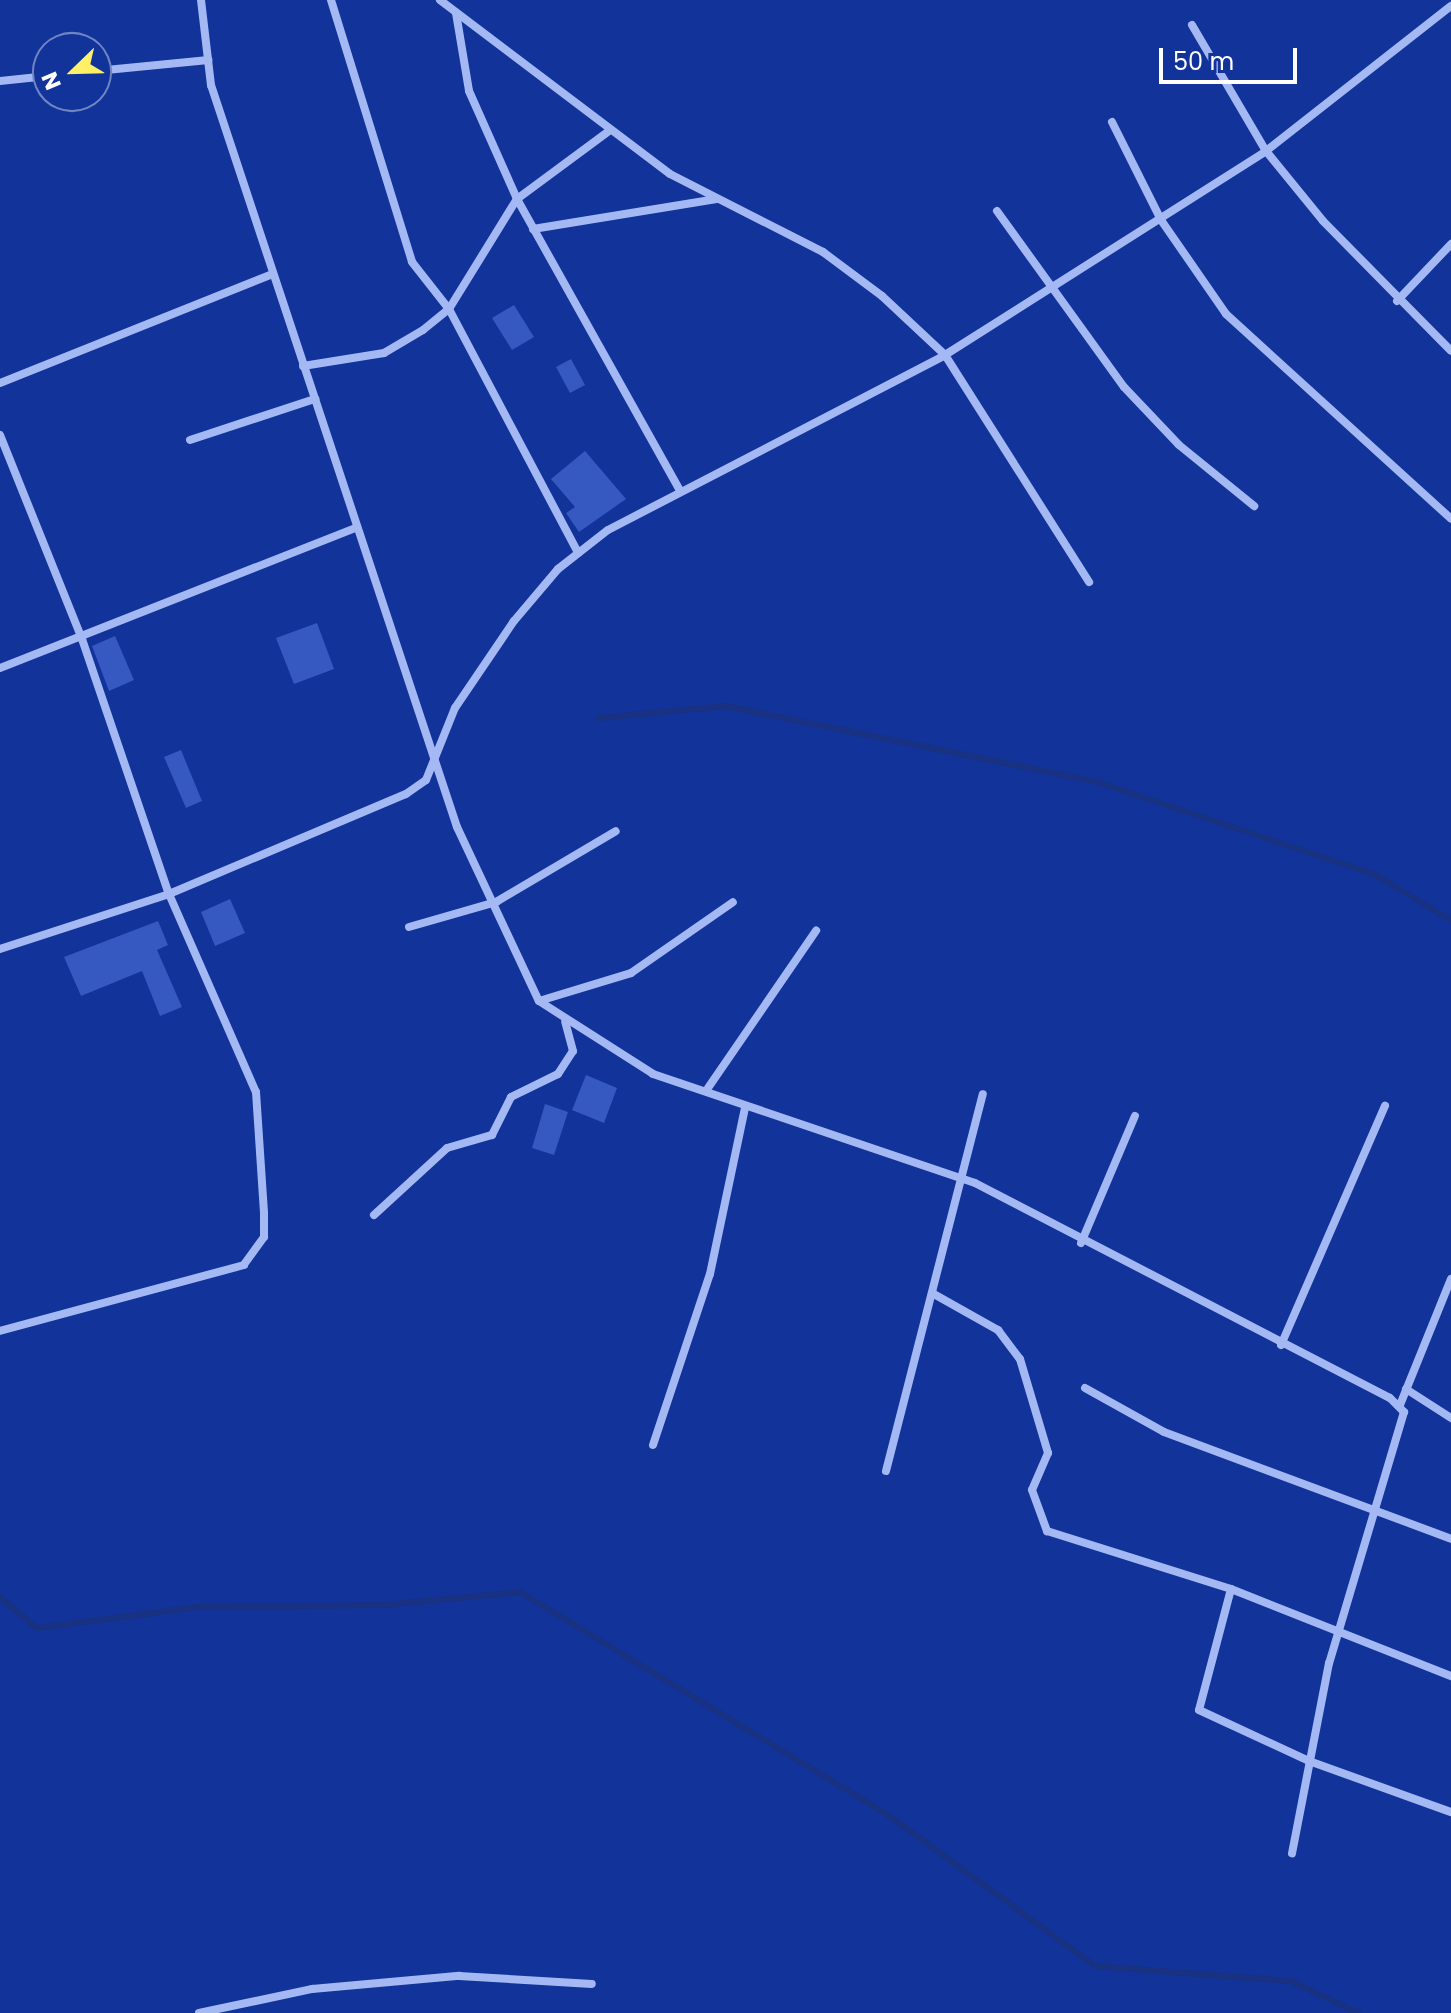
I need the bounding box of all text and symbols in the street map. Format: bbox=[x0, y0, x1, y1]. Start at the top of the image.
north arrow bbox=[32, 32, 112, 112]
scale bar bbox=[1163, 32, 1301, 82]
text: 50 m bbox=[1173, 45, 1234, 78]
text: N bbox=[34, 67, 69, 94]

